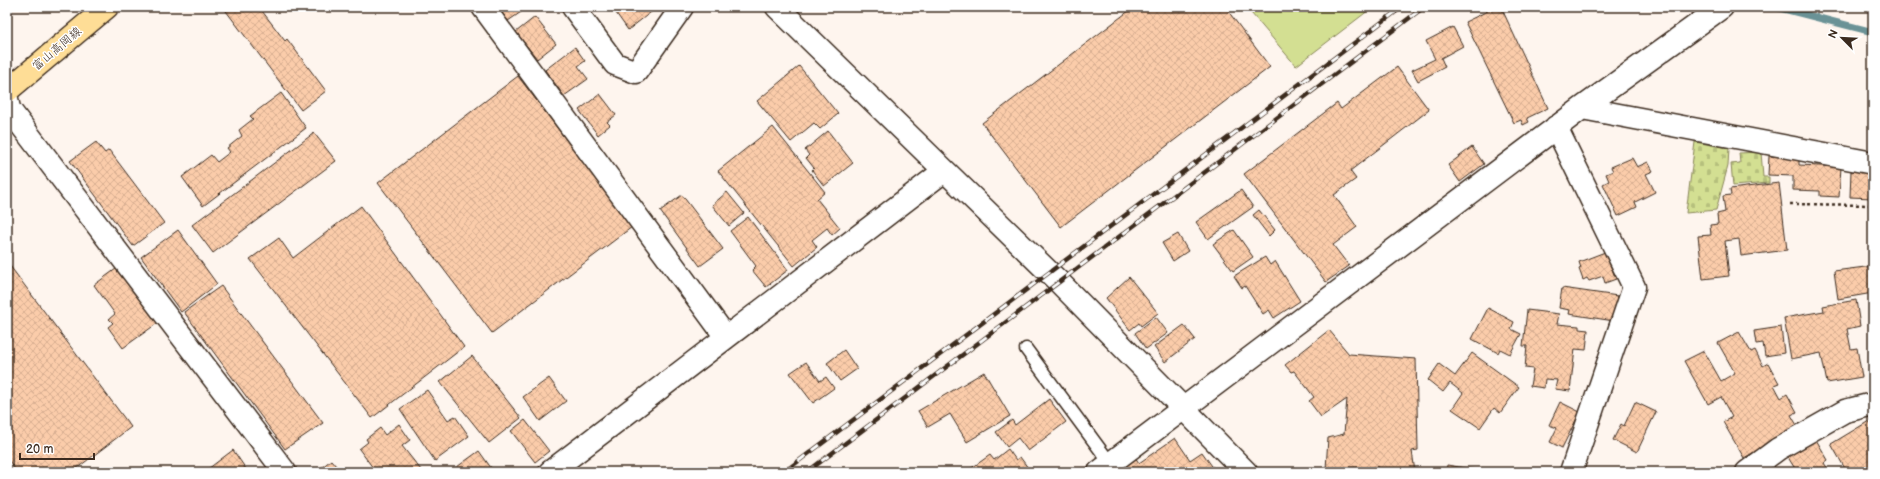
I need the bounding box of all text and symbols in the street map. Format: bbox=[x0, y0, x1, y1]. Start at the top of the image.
north arrow bbox=[1822, 18, 1862, 58]
street label: 富山高岡線 bbox=[29, 24, 85, 74]
text: N bbox=[1826, 28, 1841, 41]
scale bar bbox=[20, 435, 94, 461]
text: 20 m bbox=[26, 442, 53, 457]

